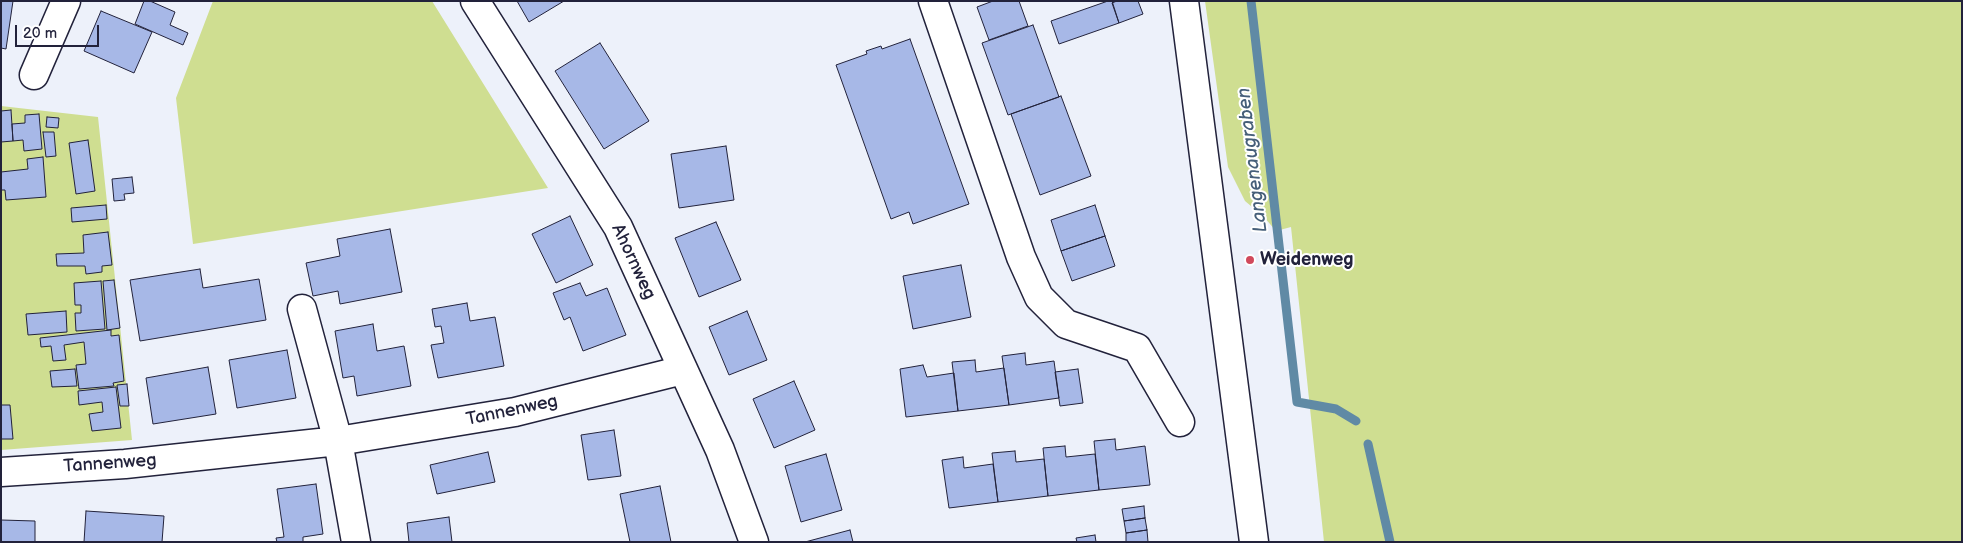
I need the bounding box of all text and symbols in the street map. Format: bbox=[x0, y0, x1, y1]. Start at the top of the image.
scale bar bbox=[18, 15, 101, 47]
text: 20 m bbox=[23, 24, 57, 43]
water label: Langenaugraben bbox=[1233, 86, 1273, 234]
street label: Ahornweg bbox=[606, 221, 660, 303]
place label: Weidenweg bbox=[1260, 249, 1353, 271]
marker: Weidenweg bbox=[1244, 254, 1256, 266]
street label: Tannenweg bbox=[464, 391, 560, 431]
street label: Tannenweg bbox=[63, 450, 157, 478]

